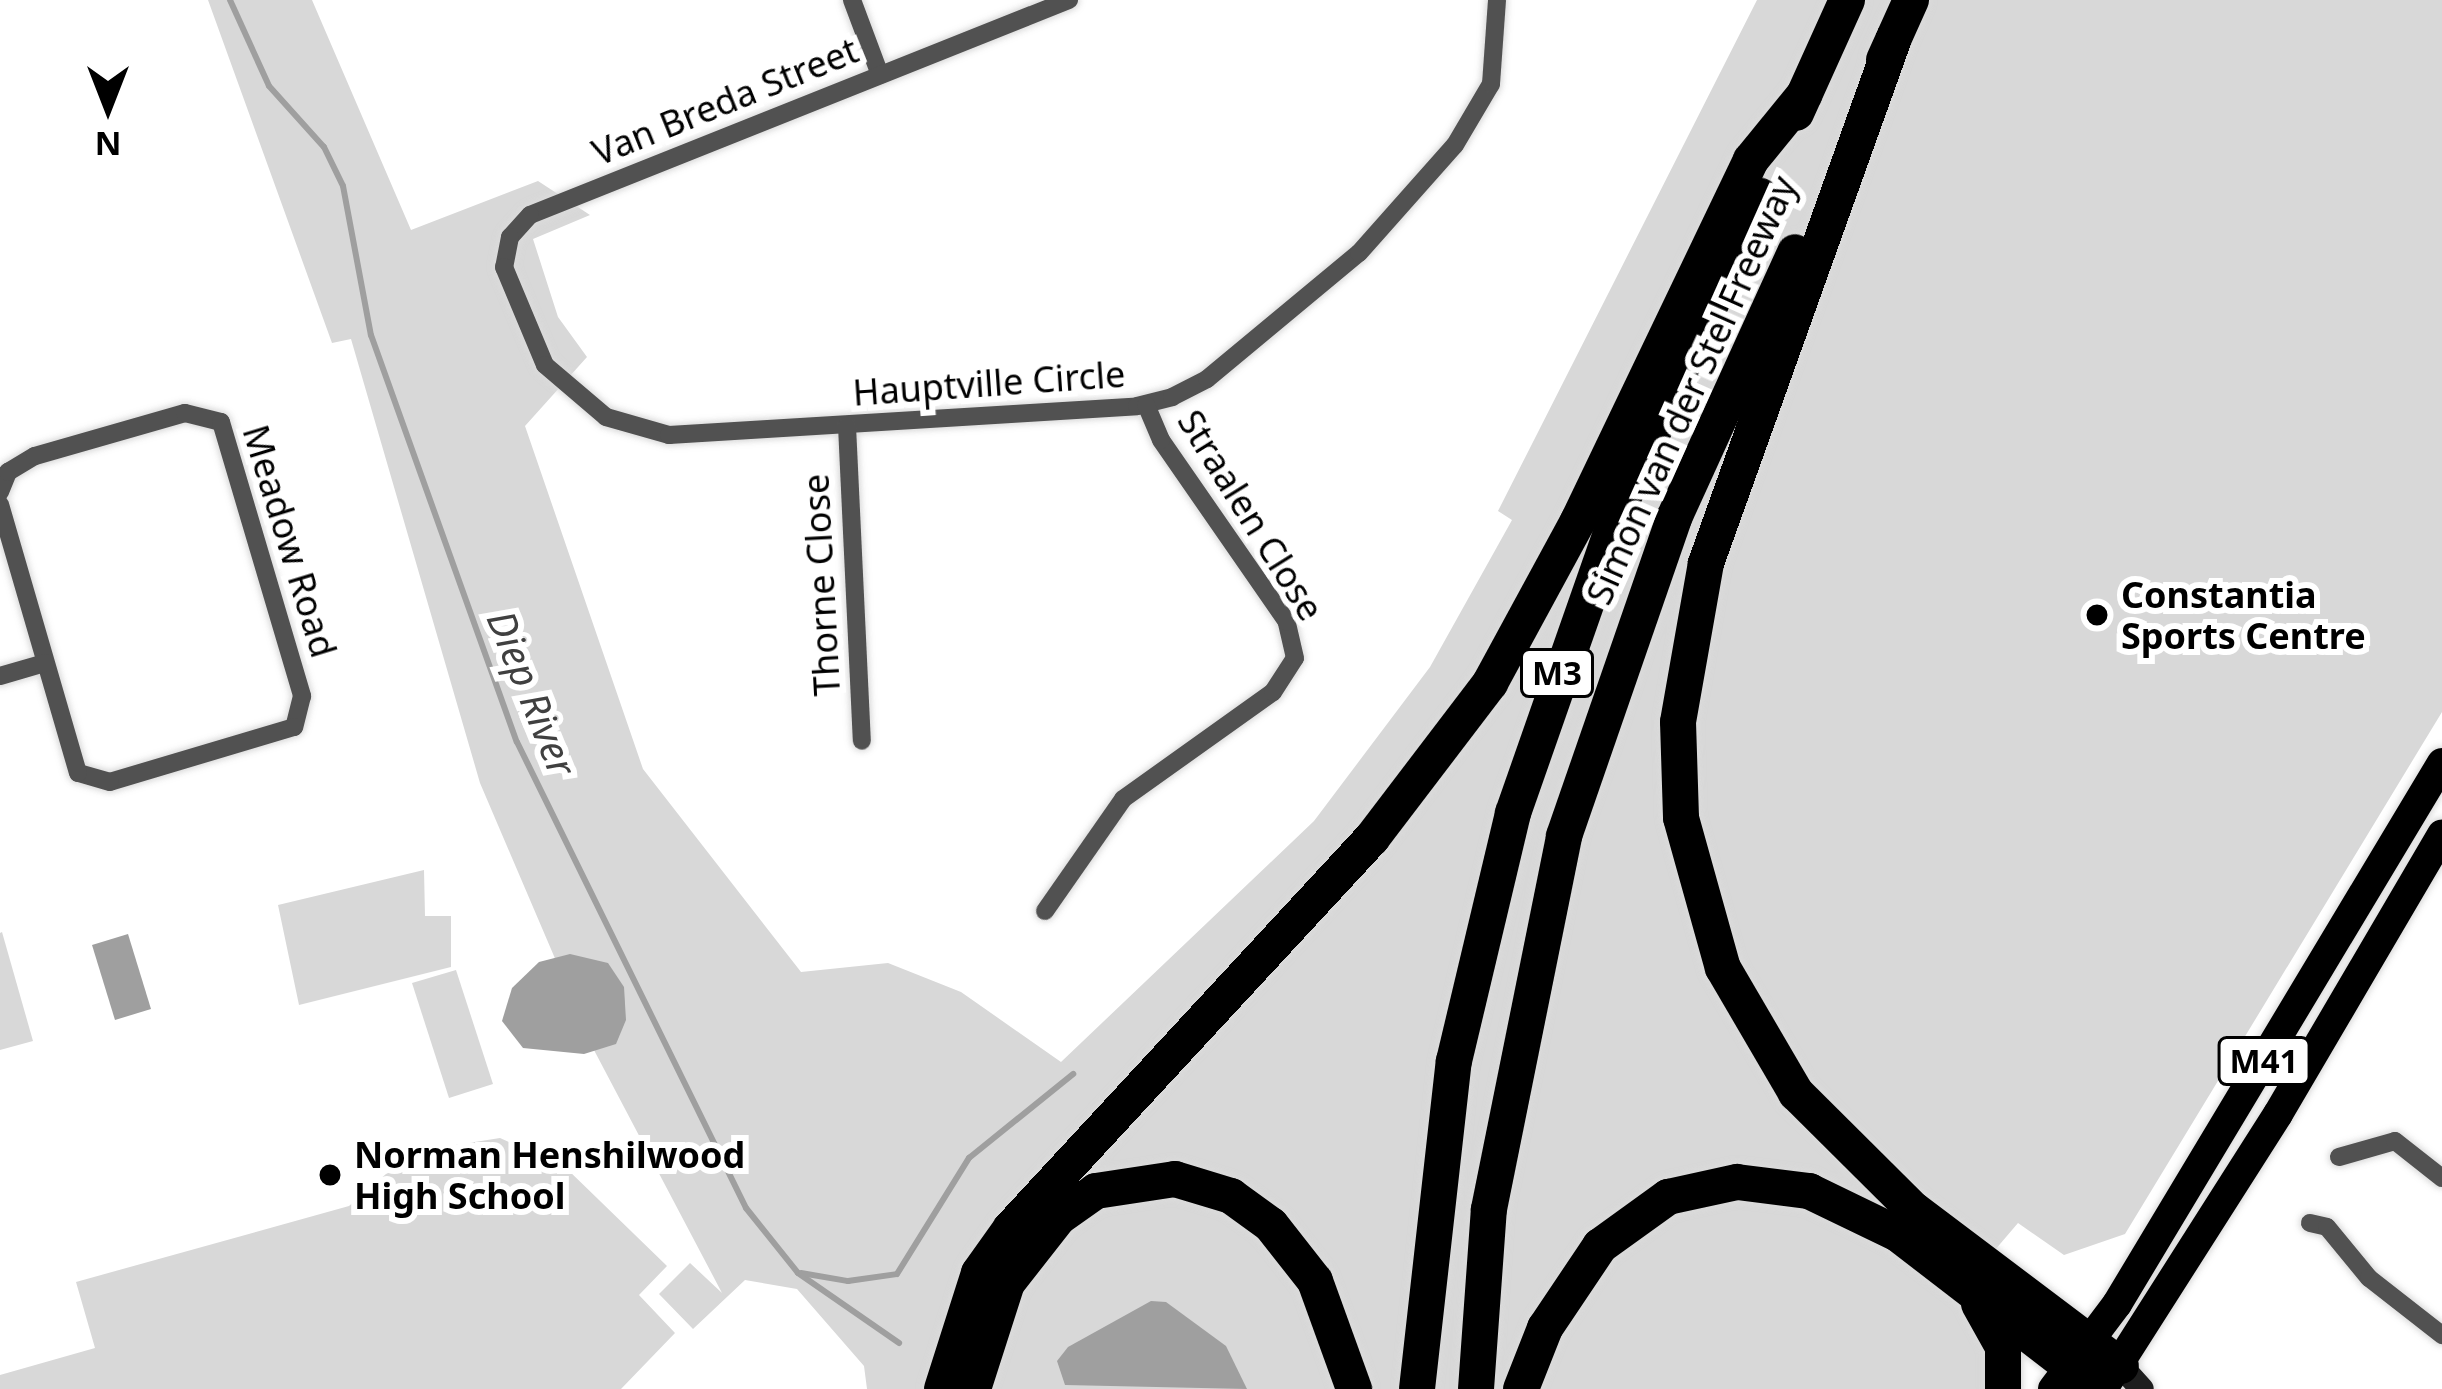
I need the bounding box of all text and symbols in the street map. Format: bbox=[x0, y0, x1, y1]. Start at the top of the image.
street label: Van Breda Street bbox=[586, 28, 864, 174]
north arrow bbox=[48, 48, 168, 168]
text: N bbox=[95, 122, 121, 167]
street label: Simon van der Stel Freeway bbox=[1577, 169, 1805, 611]
street label: Hauptville Circle bbox=[851, 352, 1127, 414]
street label: Straalen Close bbox=[1169, 402, 1333, 628]
street label: Meadow Road bbox=[234, 420, 346, 662]
street label: Thorne Close bbox=[794, 473, 848, 697]
place label: Constantia Sports Centre bbox=[2121, 572, 2366, 657]
marker: Constantia Sports Centre bbox=[2084, 602, 2110, 628]
water label: Diep River bbox=[478, 604, 586, 782]
road number: M3 bbox=[1518, 646, 1596, 700]
road number: M41 bbox=[2216, 1034, 2312, 1088]
place label: Norman Henshilwood High School bbox=[354, 1132, 745, 1217]
marker: Norman Henshilwood High School bbox=[317, 1162, 343, 1188]

